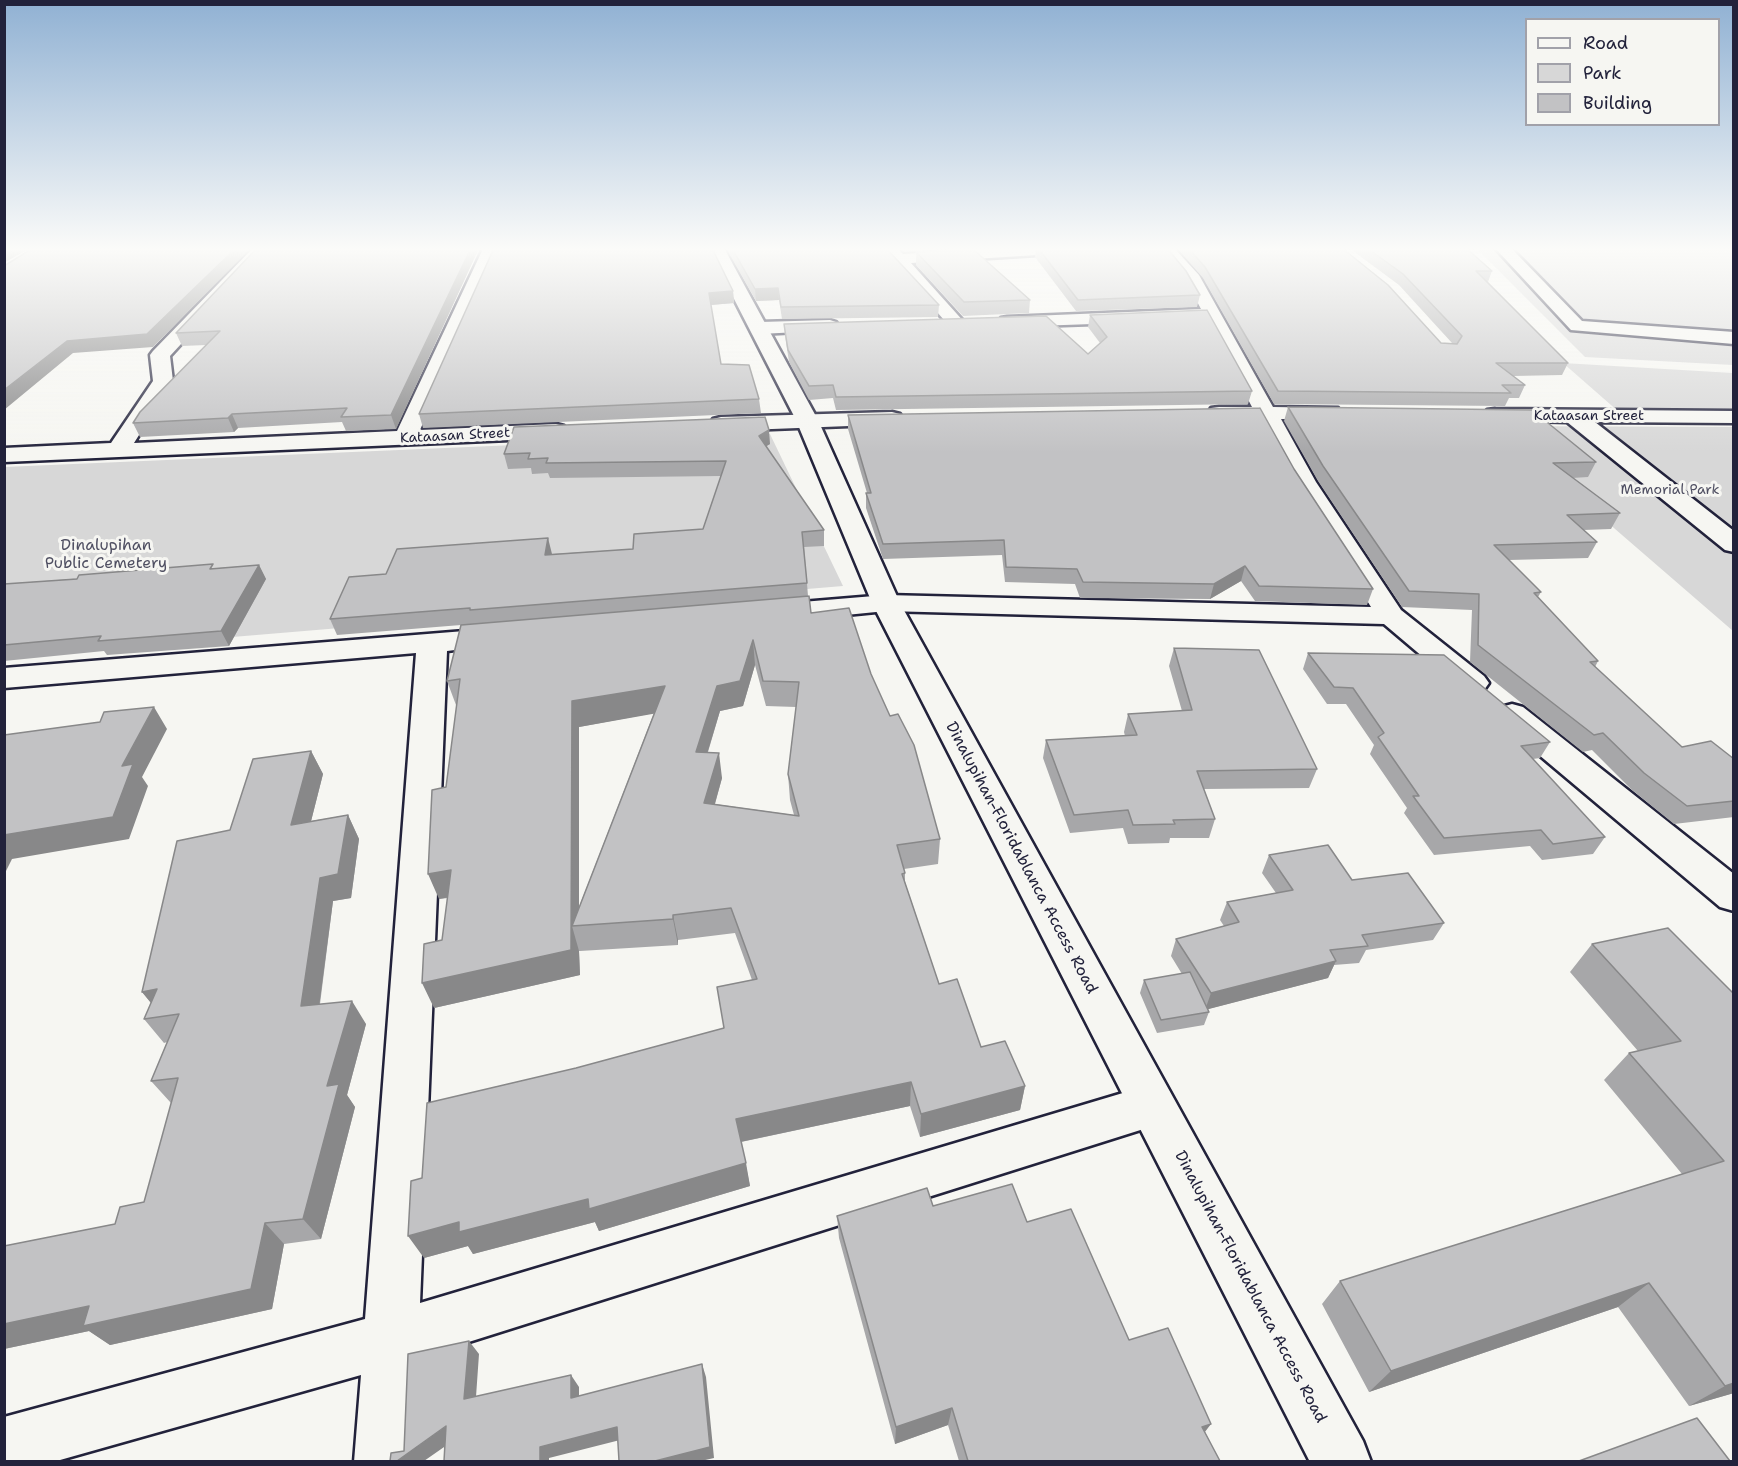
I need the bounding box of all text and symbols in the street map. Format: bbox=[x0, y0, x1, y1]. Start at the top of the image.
legend bbox=[1525, 18, 1720, 126]
text: Road bbox=[1583, 31, 1628, 55]
text: Park bbox=[1583, 61, 1622, 85]
text: Building bbox=[1583, 91, 1652, 115]
street label: Kataasan Street bbox=[1534, 408, 1644, 424]
street label: Kataasan Street bbox=[400, 425, 510, 447]
park label: Memorial Park bbox=[1620, 482, 1720, 498]
park label: Dinalupihan Public Cemetery bbox=[45, 536, 167, 574]
street label: Dinalupihan-Floridablanca Access Road bbox=[941, 719, 1101, 997]
street label: Dinalupihan-Floridablanca Access Road bbox=[1170, 1148, 1330, 1426]

